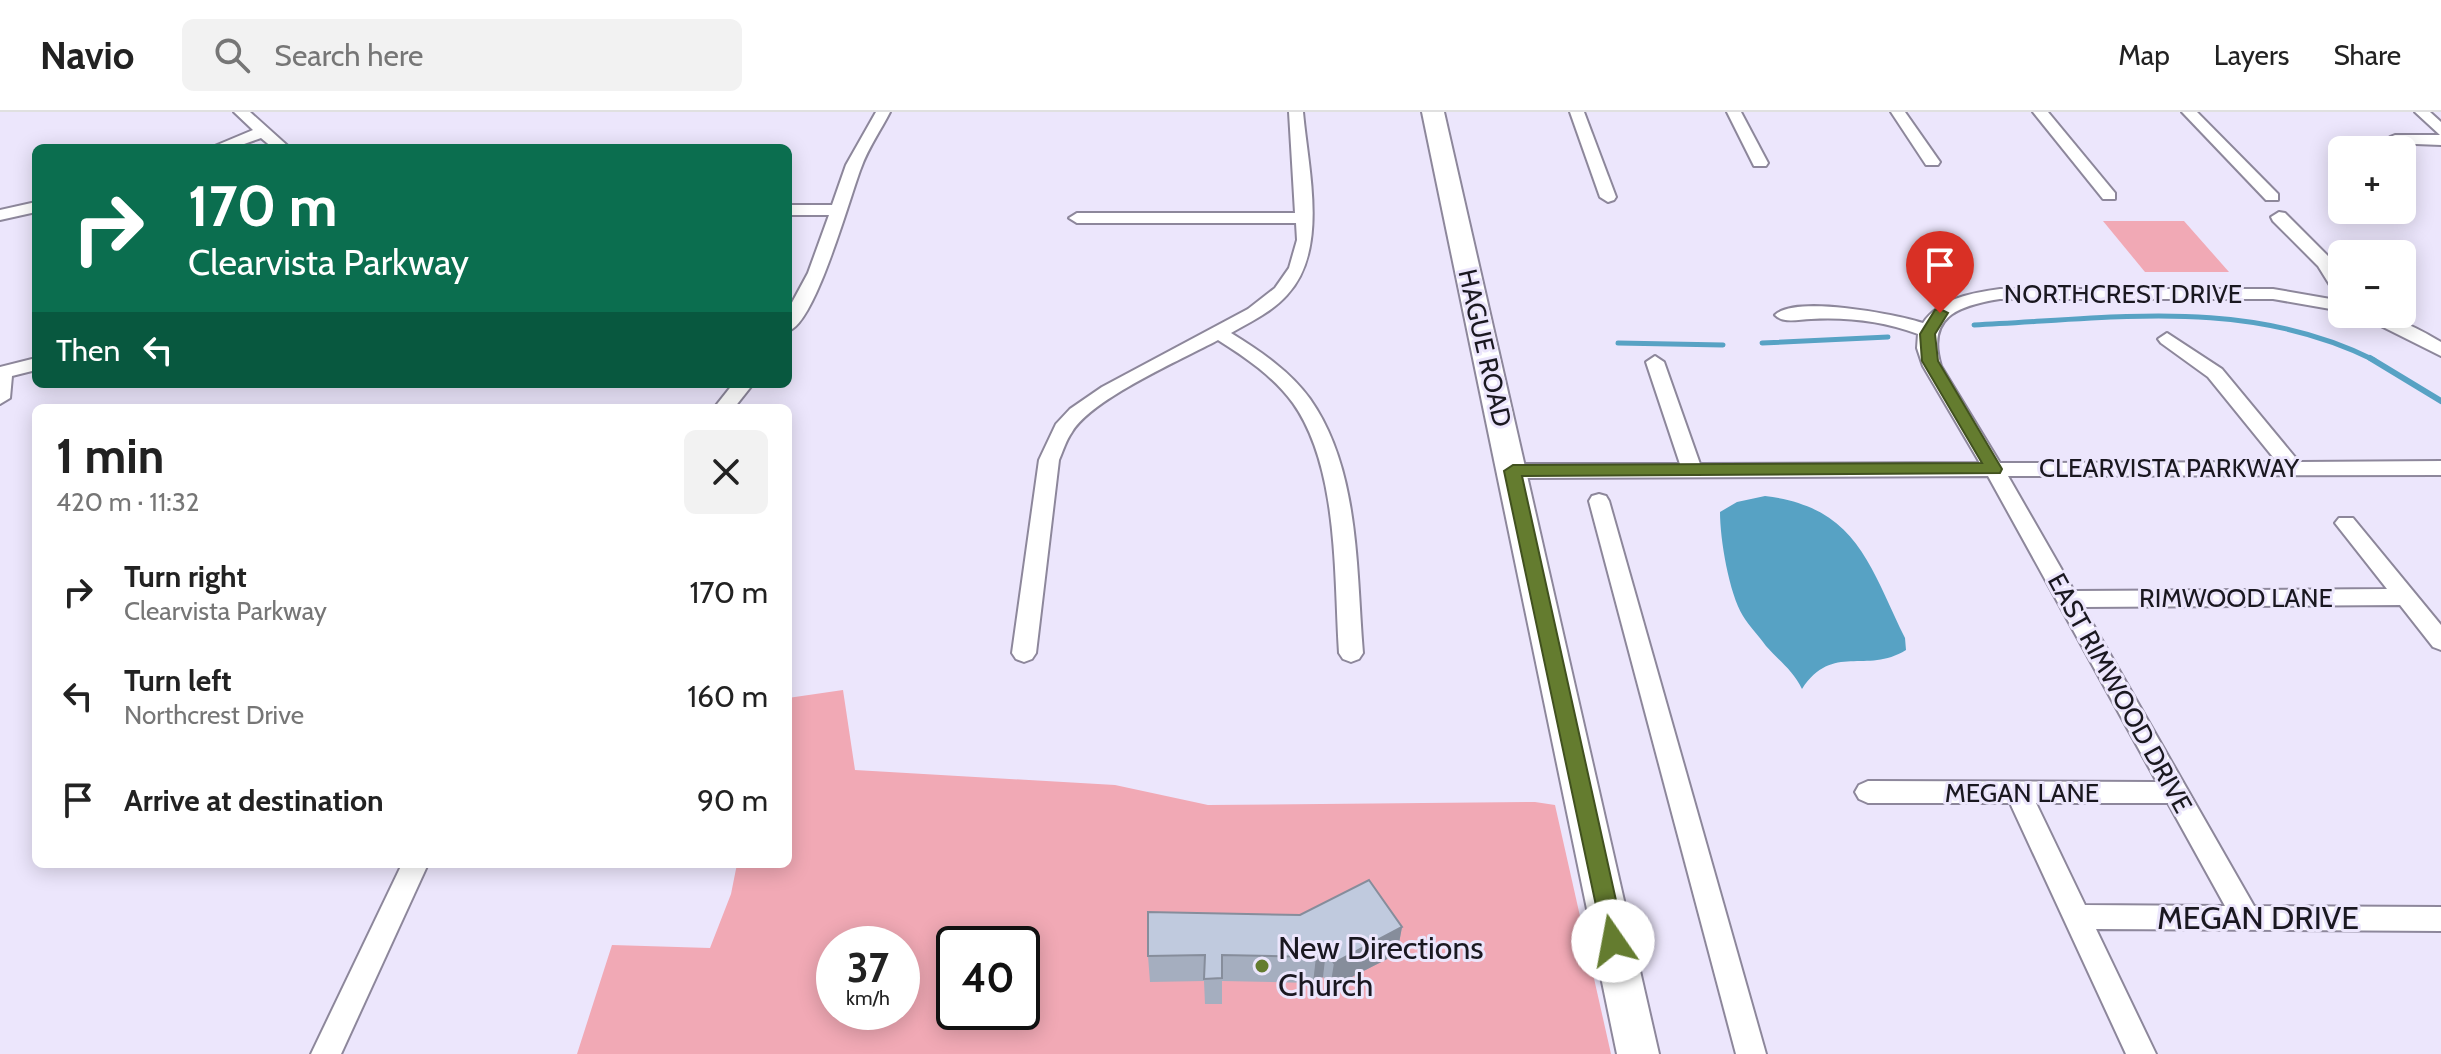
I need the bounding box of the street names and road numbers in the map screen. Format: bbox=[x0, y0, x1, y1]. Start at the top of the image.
street label: HAGUE ROAD bbox=[1451, 266, 1519, 430]
street label: NORTHCREST DRIVE bbox=[2004, 278, 2242, 310]
street label: CLEARVISTA PARKWAY bbox=[2039, 452, 2299, 484]
street label: EAST RIMWOOD DRIVE bbox=[2041, 568, 2199, 818]
street label: RIMWOOD LANE bbox=[2139, 582, 2333, 614]
street label: MEGAN LANE bbox=[1945, 777, 2099, 809]
street label: MEGAN DRIVE bbox=[2157, 898, 2359, 937]

